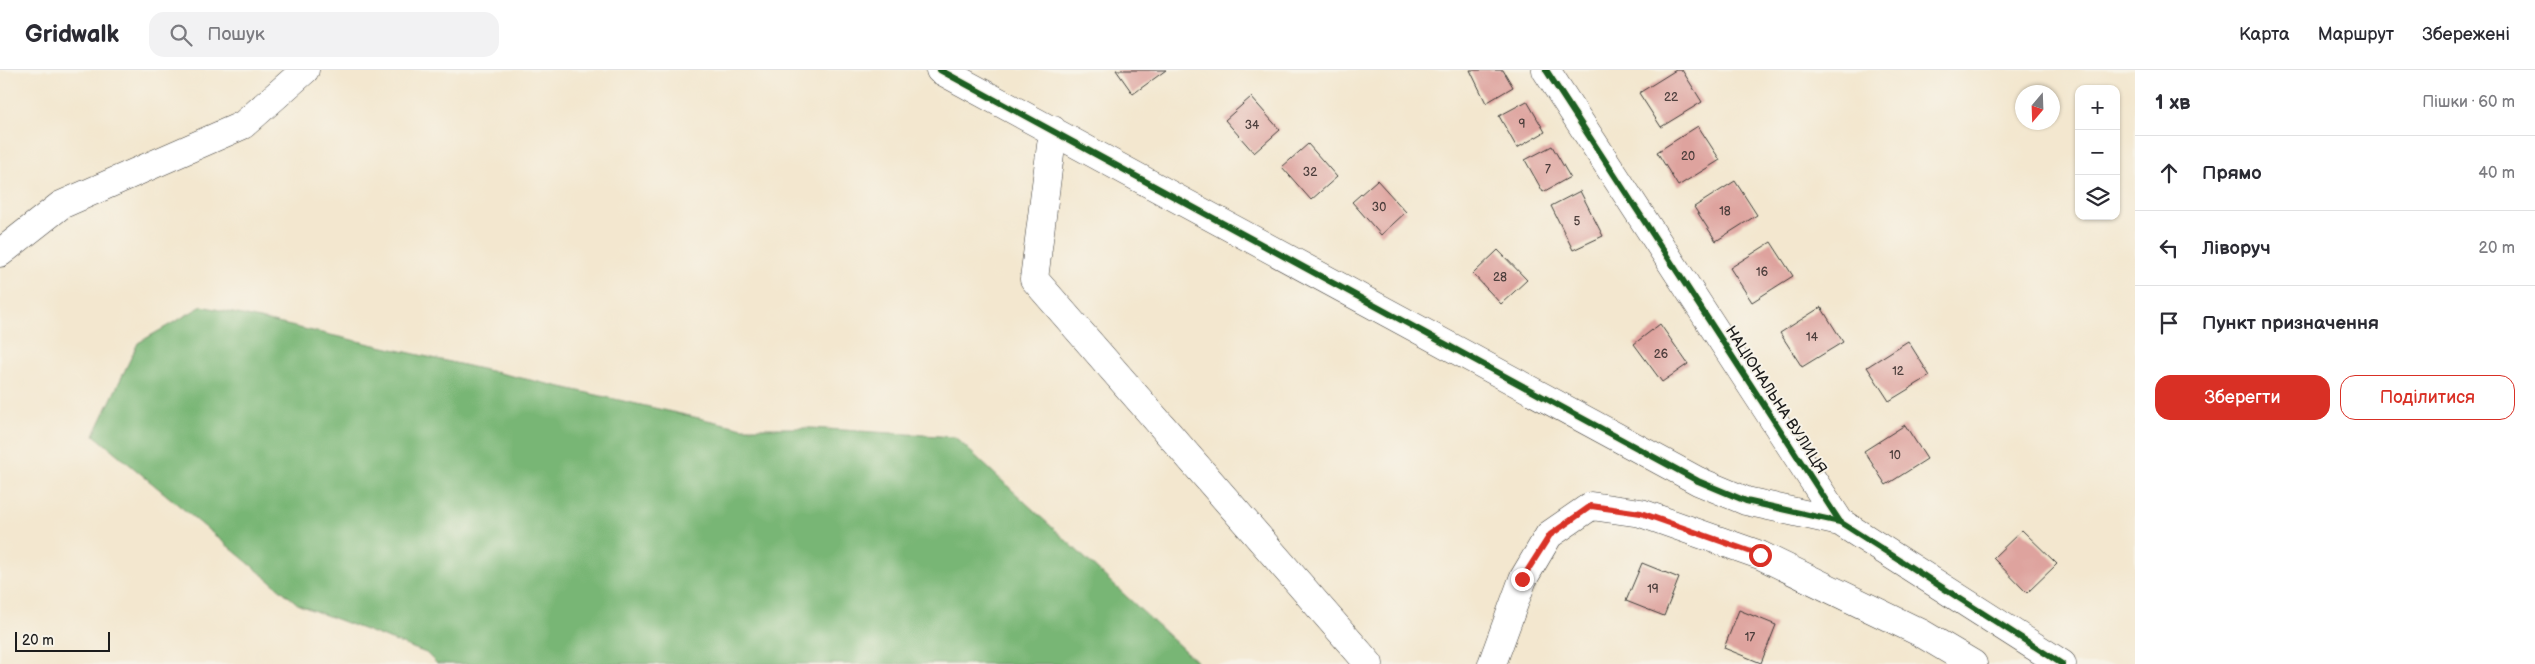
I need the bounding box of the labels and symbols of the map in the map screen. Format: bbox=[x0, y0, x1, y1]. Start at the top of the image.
north arrow bbox=[2015, 85, 2060, 130]
house number: 22 bbox=[1664, 90, 1678, 105]
house number: 9 bbox=[1519, 117, 1526, 132]
house number: 34 bbox=[1245, 118, 1260, 133]
house number: 20 bbox=[1681, 149, 1695, 164]
house number: 7 bbox=[1545, 162, 1551, 177]
house number: 32 bbox=[1303, 165, 1317, 180]
house number: 30 bbox=[1372, 200, 1386, 215]
house number: 18 bbox=[1719, 204, 1731, 219]
house number: 5 bbox=[1574, 214, 1581, 229]
house number: 16 bbox=[1756, 265, 1768, 280]
house number: 28 bbox=[1493, 270, 1507, 285]
street label: НАЦІОНАЛЬНА ВУЛИЦЯ bbox=[1721, 322, 1831, 478]
house number: 14 bbox=[1806, 330, 1819, 345]
house number: 26 bbox=[1654, 347, 1668, 362]
house number: 12 bbox=[1892, 364, 1904, 379]
house number: 10 bbox=[1889, 448, 1901, 463]
route start bbox=[1749, 544, 1772, 567]
route end bbox=[1511, 568, 1534, 591]
house number: 19 bbox=[1647, 582, 1659, 597]
scale bar bbox=[15, 629, 110, 652]
house number: 17 bbox=[1745, 630, 1755, 645]

